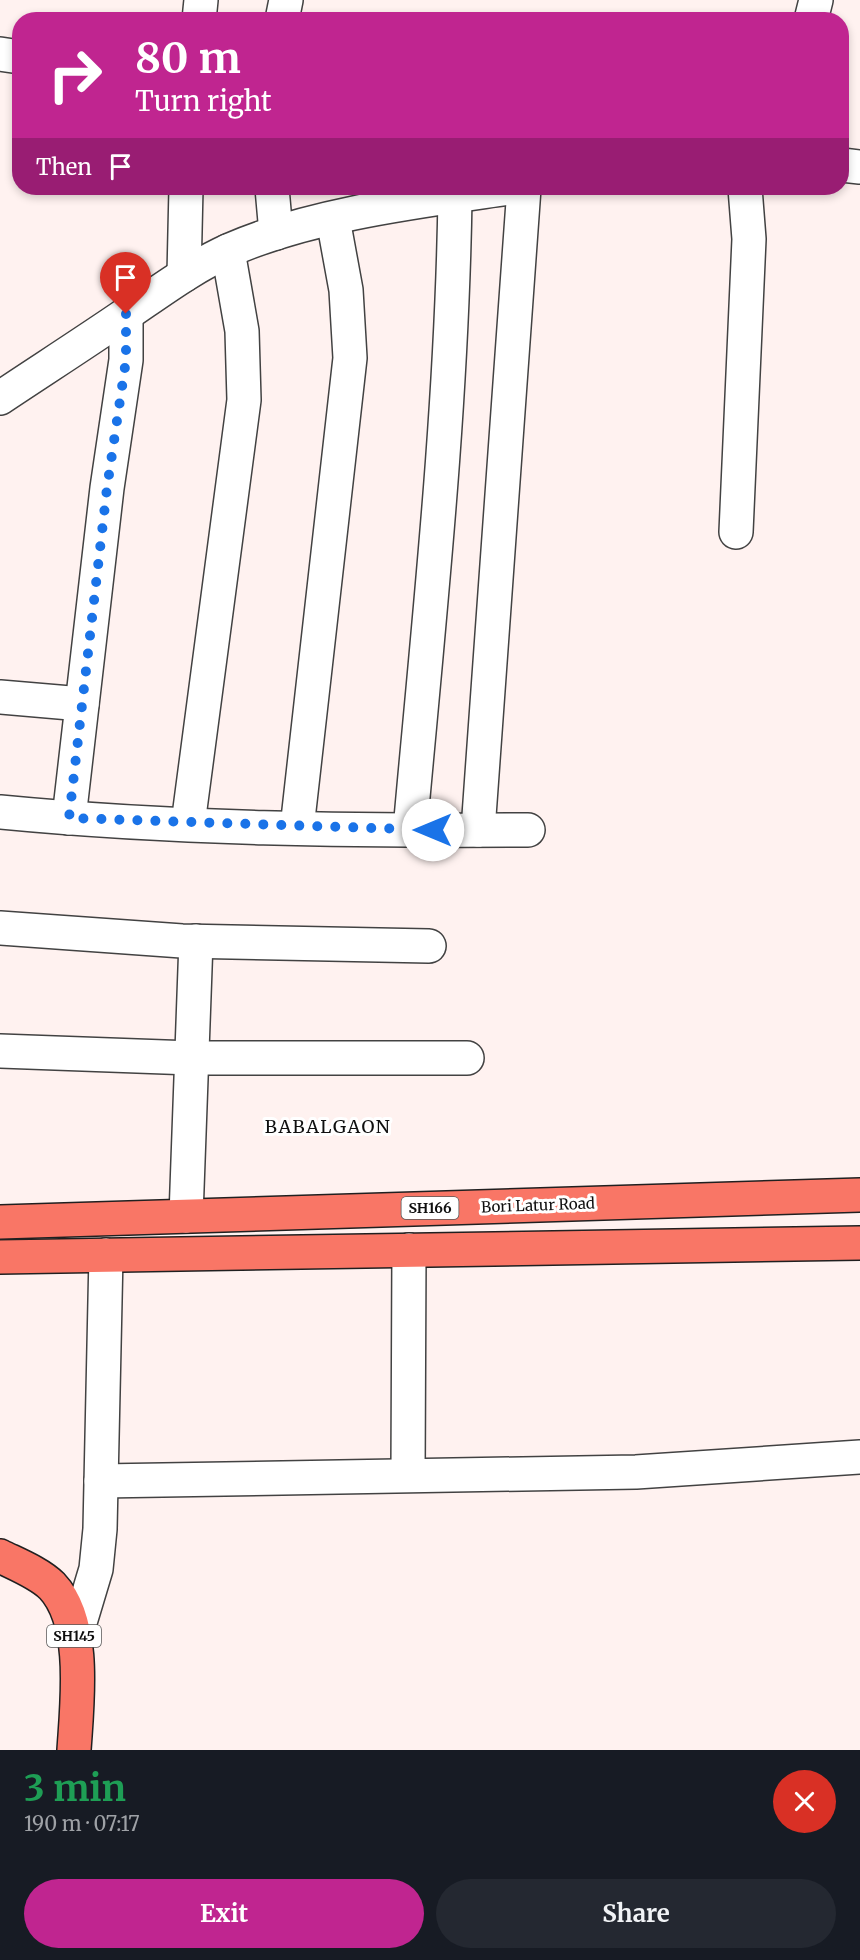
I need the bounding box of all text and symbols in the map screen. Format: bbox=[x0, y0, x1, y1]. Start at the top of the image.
text: 80 m bbox=[135, 32, 241, 84]
icon: right bbox=[36, 36, 114, 114]
text: Turn right bbox=[135, 84, 272, 118]
icon: arrive bbox=[104, 150, 137, 183]
text: Then bbox=[36, 153, 92, 181]
pin bbox=[100, 252, 151, 314]
icon: arrive bbox=[109, 261, 142, 294]
position arrow bbox=[401, 798, 465, 862]
district label: BABALGAON bbox=[265, 1115, 391, 1138]
street label: Bori Latur Road bbox=[481, 1194, 595, 1216]
road number: SH166 bbox=[402, 1197, 458, 1219]
road number: SH145 bbox=[47, 1625, 101, 1647]
text: 3 min bbox=[24, 1766, 126, 1811]
button: close bbox=[773, 1770, 836, 1833]
text: 190 m · 07:17 bbox=[24, 1811, 140, 1836]
button: Exit bbox=[24, 1879, 424, 1948]
button: Share bbox=[436, 1879, 836, 1948]

